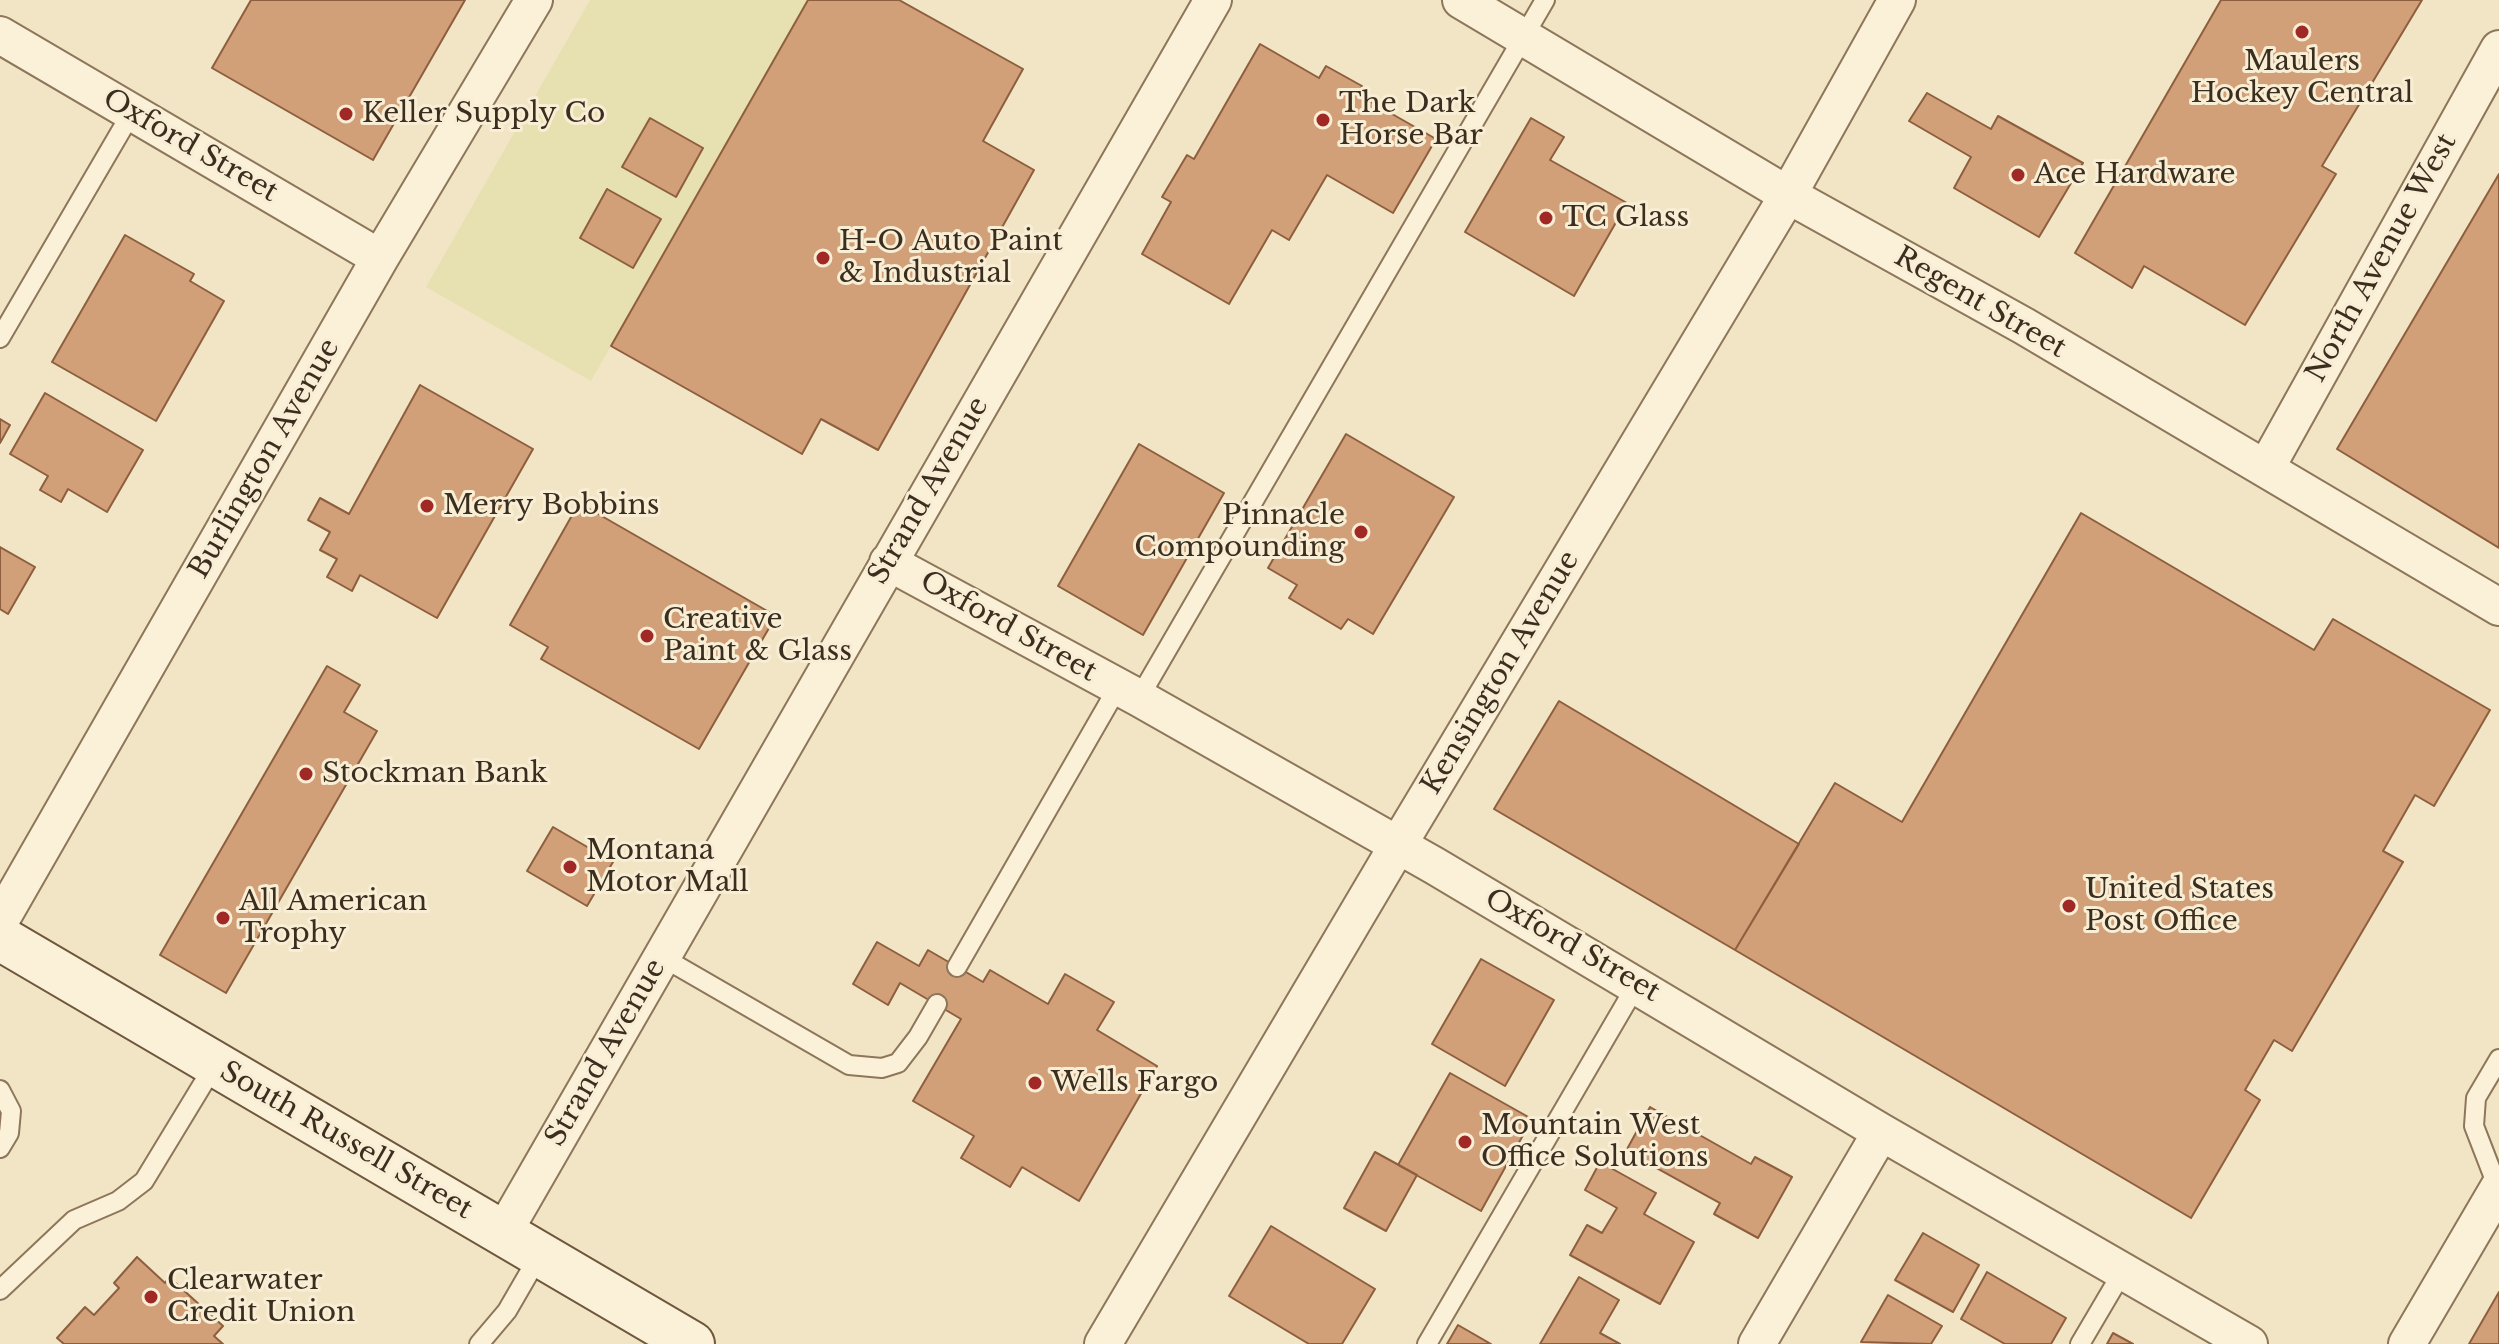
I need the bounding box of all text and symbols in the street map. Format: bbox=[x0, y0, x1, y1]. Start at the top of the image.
marker: Maulers Hockey Central bbox=[2293, 23, 2311, 41]
place label: Maulers Hockey Central bbox=[2191, 45, 2413, 111]
street label: Oxford Street bbox=[96, 82, 284, 210]
place label: The Dark Horse Bar bbox=[1339, 87, 1483, 153]
place label: Keller Supply Co bbox=[362, 97, 605, 131]
marker: Keller Supply Co bbox=[337, 105, 355, 123]
marker: The Dark Horse Bar bbox=[1314, 111, 1332, 129]
street label: North Avenue West bbox=[2300, 128, 2464, 388]
place label: Ace Hardware bbox=[2034, 158, 2236, 192]
marker: Ace Hardware bbox=[2009, 166, 2027, 184]
place label: TC Glass bbox=[1562, 201, 1689, 235]
marker: TC Glass bbox=[1537, 209, 1555, 227]
place label: H-O Auto Paint & Industrial bbox=[839, 225, 1063, 291]
street label: Regent Street bbox=[1888, 240, 2072, 366]
marker: H-O Auto Paint & Industrial bbox=[814, 249, 832, 267]
street label: Burlington Avenue bbox=[183, 333, 347, 585]
street label: Strand Avenue bbox=[862, 392, 996, 590]
place label: Merry Bobbins bbox=[443, 489, 659, 523]
marker: Merry Bobbins bbox=[418, 497, 436, 515]
place label: Pinnacle Compounding bbox=[1134, 499, 1345, 565]
marker: Pinnacle Compounding bbox=[1352, 523, 1370, 541]
street label: Kensington Avenue bbox=[1415, 545, 1587, 801]
street label: Oxford Street bbox=[914, 565, 1102, 689]
place label: Creative Paint & Glass bbox=[663, 603, 852, 669]
marker: Creative Paint & Glass bbox=[638, 627, 656, 645]
place label: Stockman Bank bbox=[322, 757, 547, 791]
marker: Stockman Bank bbox=[297, 765, 315, 783]
place label: Montana Motor Mall bbox=[586, 834, 749, 900]
marker: Montana Motor Mall bbox=[561, 858, 579, 876]
place label: United States Post Office bbox=[2085, 873, 2274, 939]
street label: Oxford Street bbox=[1478, 882, 1666, 1010]
place label: All American Trophy bbox=[239, 885, 427, 951]
marker: United States Post Office bbox=[2060, 897, 2078, 915]
marker: All American Trophy bbox=[214, 909, 232, 927]
street label: Strand Avenue bbox=[539, 954, 673, 1152]
street label: South Russell Street bbox=[214, 1055, 478, 1227]
place label: Wells Fargo bbox=[1051, 1066, 1218, 1100]
marker: Wells Fargo bbox=[1026, 1074, 1044, 1092]
place label: Mountain West Office Solutions bbox=[1481, 1109, 1708, 1175]
marker: Mountain West Office Solutions bbox=[1456, 1133, 1474, 1151]
place label: Clearwater Credit Union bbox=[167, 1264, 355, 1330]
marker: Clearwater Credit Union bbox=[142, 1288, 160, 1306]

